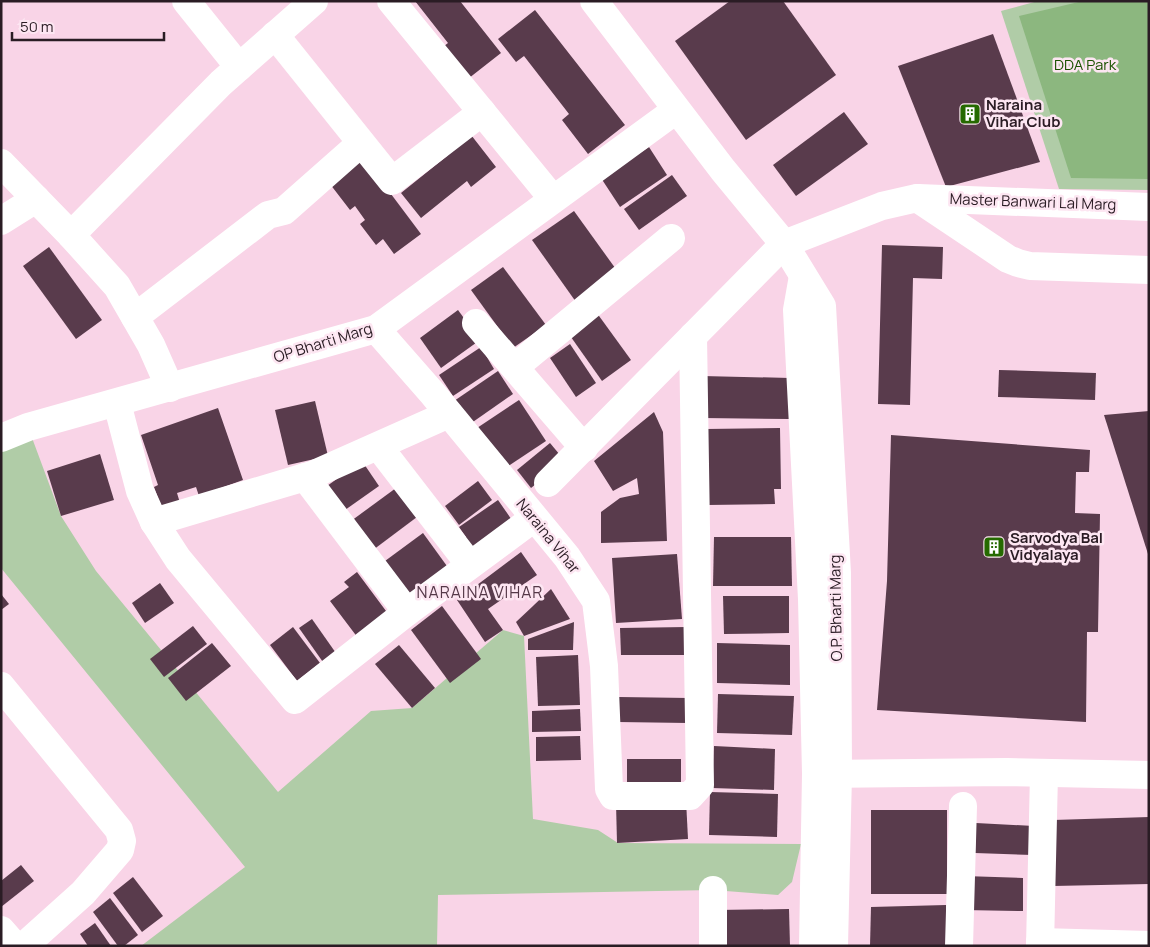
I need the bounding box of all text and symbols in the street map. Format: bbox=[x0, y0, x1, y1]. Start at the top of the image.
scale bar bbox=[12, 10, 165, 42]
text: 50 m bbox=[20, 16, 54, 37]
park label: DDA Park bbox=[1054, 54, 1117, 75]
place label: Naraina Vihar Club bbox=[986, 94, 1060, 132]
building icon: Naraina Vihar Club bbox=[958, 102, 982, 126]
street label: Master Banwari Lal Marg bbox=[949, 188, 1117, 215]
street label: OP Bharti Marg bbox=[271, 318, 375, 368]
street label: Naraina Vihar bbox=[512, 494, 585, 578]
place label: Sarvodya Bal Vidyalaya bbox=[1010, 527, 1103, 565]
building icon: Sarvodya Bal Vidyalaya bbox=[982, 535, 1006, 559]
street label: O.P. Bharti Marg bbox=[824, 555, 847, 662]
district label: NARAINA VIHAR bbox=[417, 581, 543, 603]

